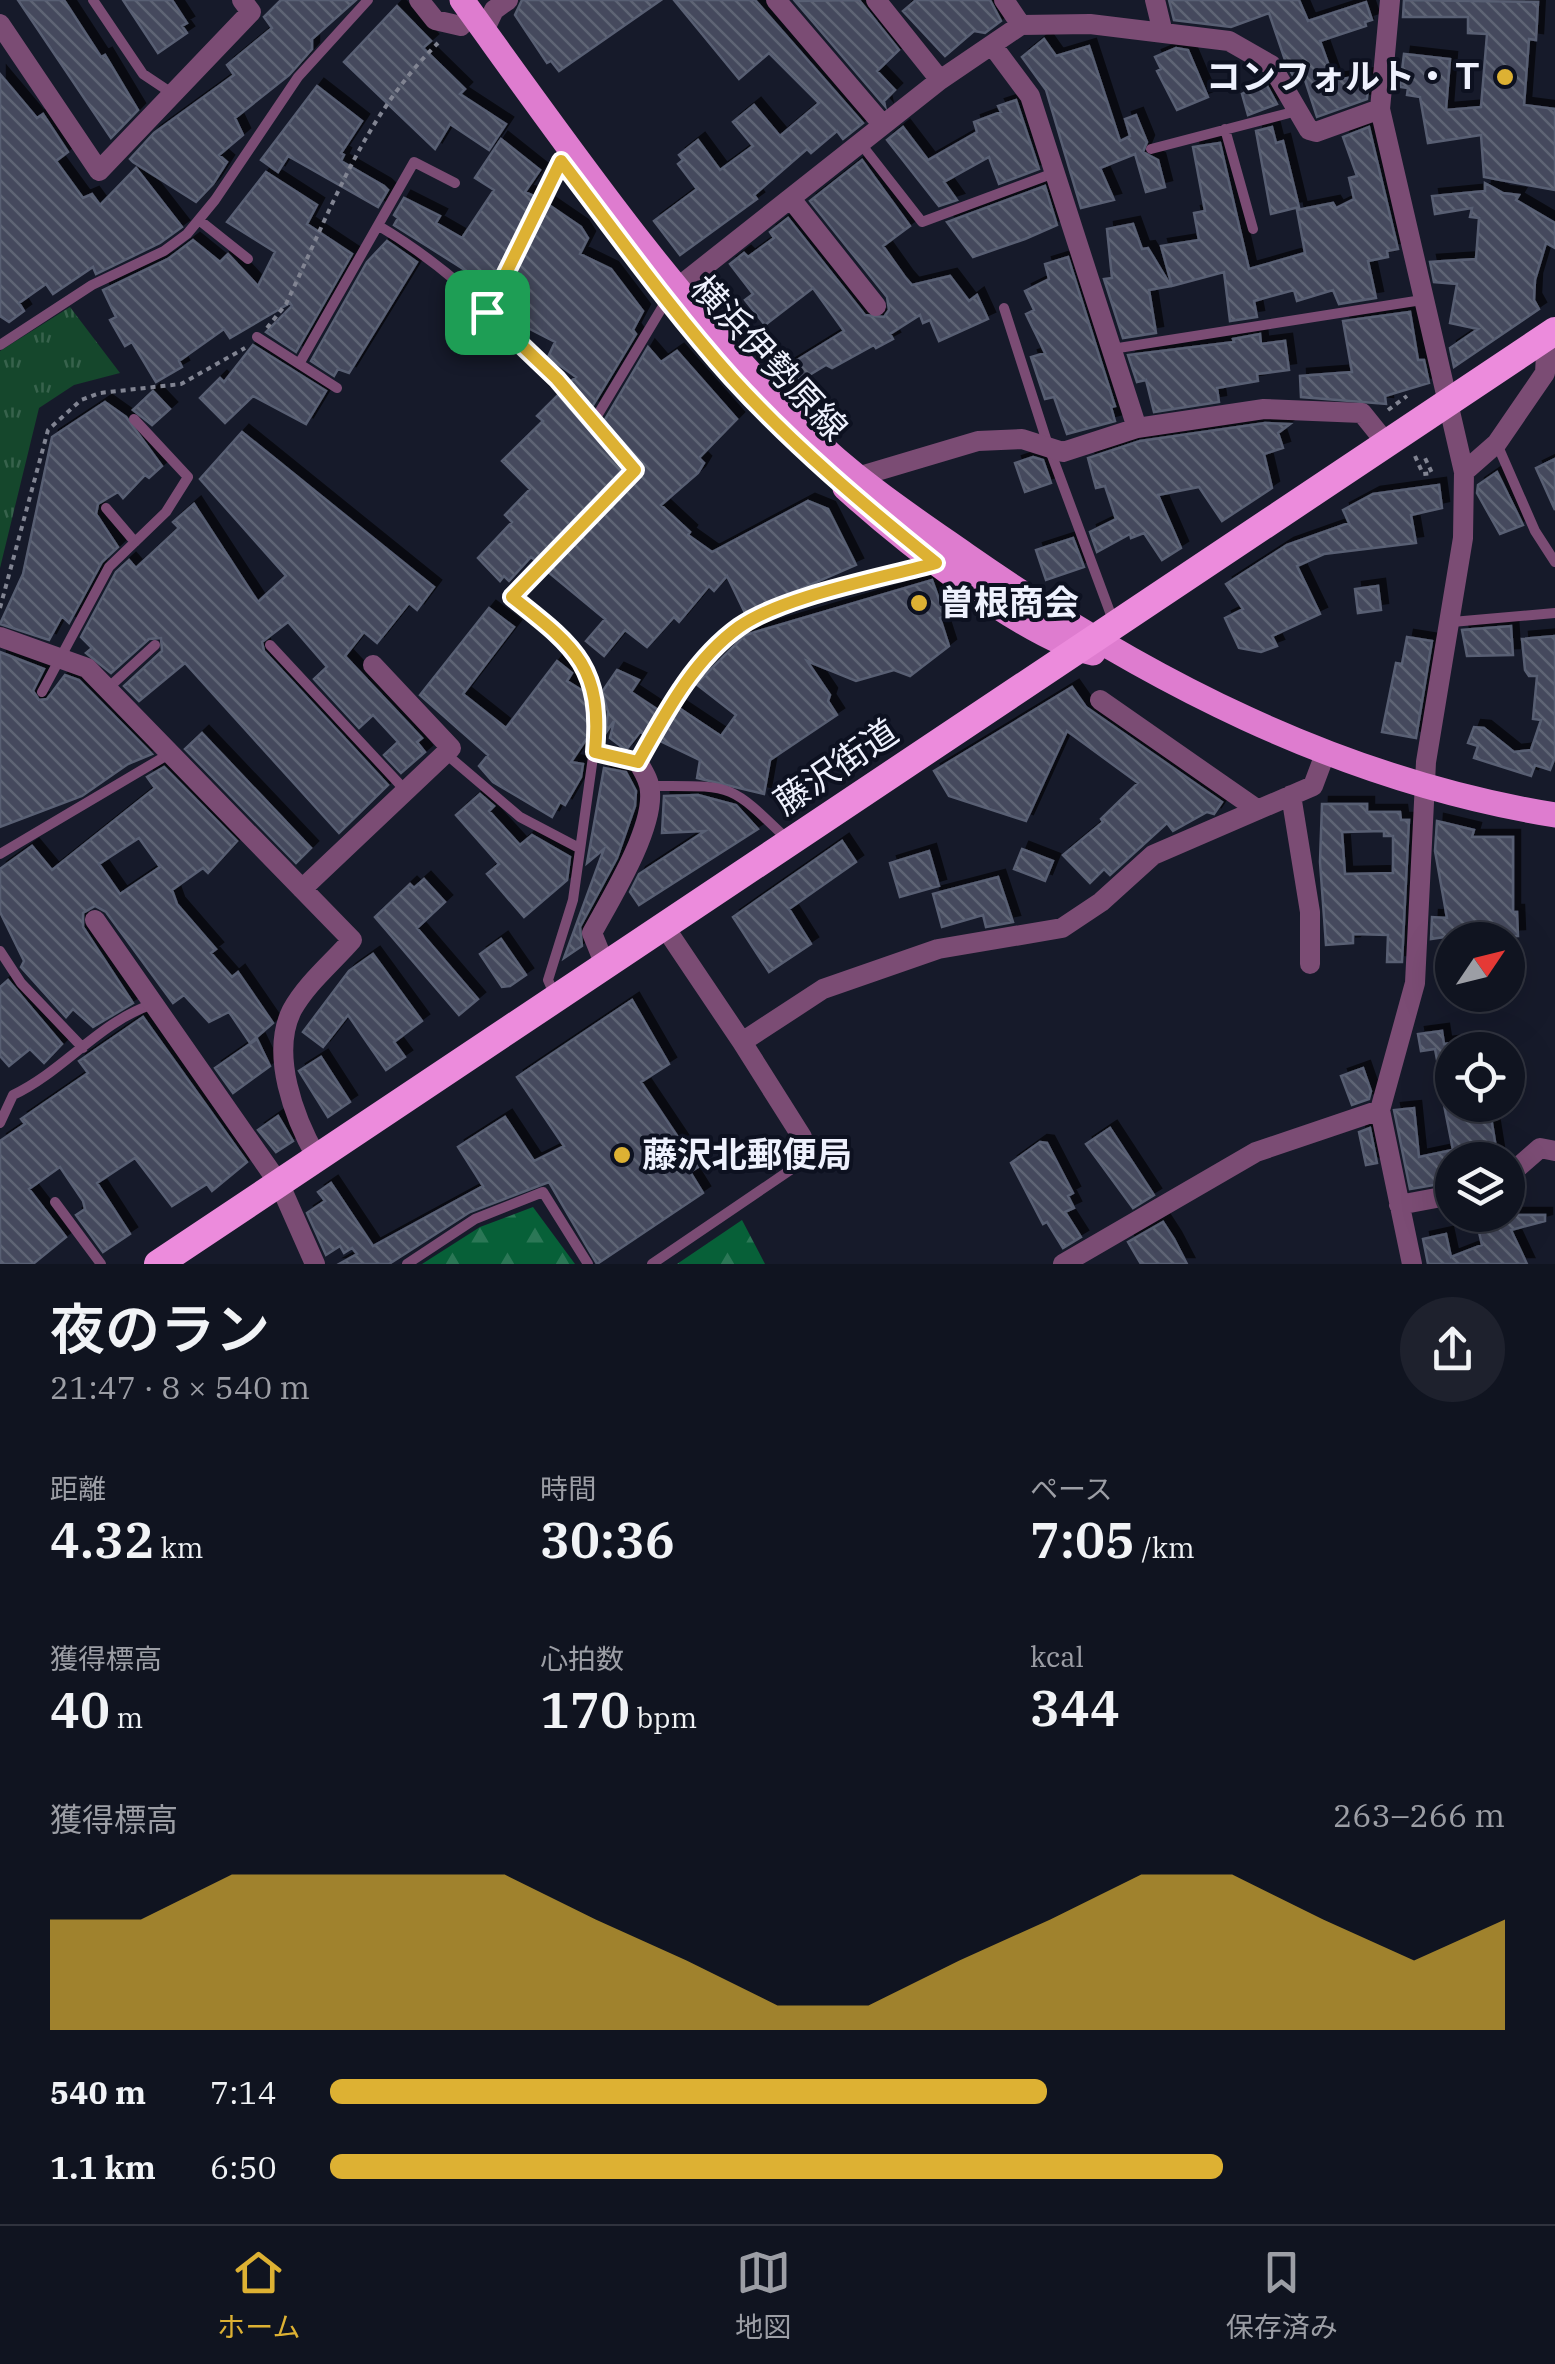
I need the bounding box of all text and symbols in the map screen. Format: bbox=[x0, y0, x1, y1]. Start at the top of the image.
place label: コンフォルト・Ｔ bbox=[1206, 53, 1485, 99]
marker: コンフォルト・Ｔ bbox=[1494, 66, 1516, 88]
street label: 横浜伊勢原線 bbox=[681, 265, 858, 450]
pin bbox=[445, 270, 530, 355]
icon: arrive bbox=[460, 285, 515, 340]
place label: 曽根商会 bbox=[939, 579, 1079, 625]
marker: 曽根商会 bbox=[908, 592, 930, 614]
street label: 藤沢街道 bbox=[765, 708, 906, 824]
north arrow bbox=[1435, 922, 1525, 1012]
map controls bbox=[1435, 922, 1525, 1232]
button: locate bbox=[1435, 1032, 1525, 1122]
place label: 藤沢北郵便局 bbox=[642, 1131, 852, 1177]
button: layers bbox=[1435, 1142, 1525, 1232]
marker: 藤沢北郵便局 bbox=[611, 1144, 633, 1166]
text: 夜のラン bbox=[50, 1293, 270, 1364]
button: share bbox=[1400, 1297, 1505, 1402]
text: 21:47 · 8 × 540 m bbox=[50, 1366, 310, 1408]
text: 距離 bbox=[50, 1470, 106, 1507]
text: 時間 bbox=[540, 1470, 596, 1507]
text: ペース bbox=[1030, 1470, 1113, 1507]
text: 4.32 bbox=[50, 1507, 154, 1572]
text: 30:36 bbox=[540, 1507, 675, 1572]
text: 7:05 bbox=[1030, 1507, 1135, 1572]
text: km bbox=[154, 1529, 203, 1566]
text: /km bbox=[1135, 1529, 1195, 1566]
text: kcal bbox=[1030, 1638, 1084, 1675]
text: 獲得標高 bbox=[50, 1640, 162, 1677]
text: 心拍数 bbox=[540, 1640, 624, 1677]
text: 344 bbox=[1030, 1675, 1120, 1740]
text: 40 bbox=[50, 1677, 110, 1742]
text: 170 bbox=[540, 1677, 630, 1742]
text: m bbox=[110, 1699, 143, 1736]
text: bpm bbox=[630, 1699, 697, 1736]
text: 263–266 m bbox=[1333, 1794, 1505, 1836]
text: 獲得標高 bbox=[50, 1798, 178, 1840]
text: 540 m bbox=[50, 2071, 146, 2113]
text: 7:14 bbox=[210, 2071, 277, 2113]
text: 1.1 km bbox=[50, 2146, 156, 2188]
text: 6:50 bbox=[210, 2146, 277, 2188]
tab: ホーム bbox=[217, 2245, 300, 2345]
tab: 地図 bbox=[735, 2245, 791, 2345]
tab: 保存済み bbox=[1226, 2245, 1338, 2345]

